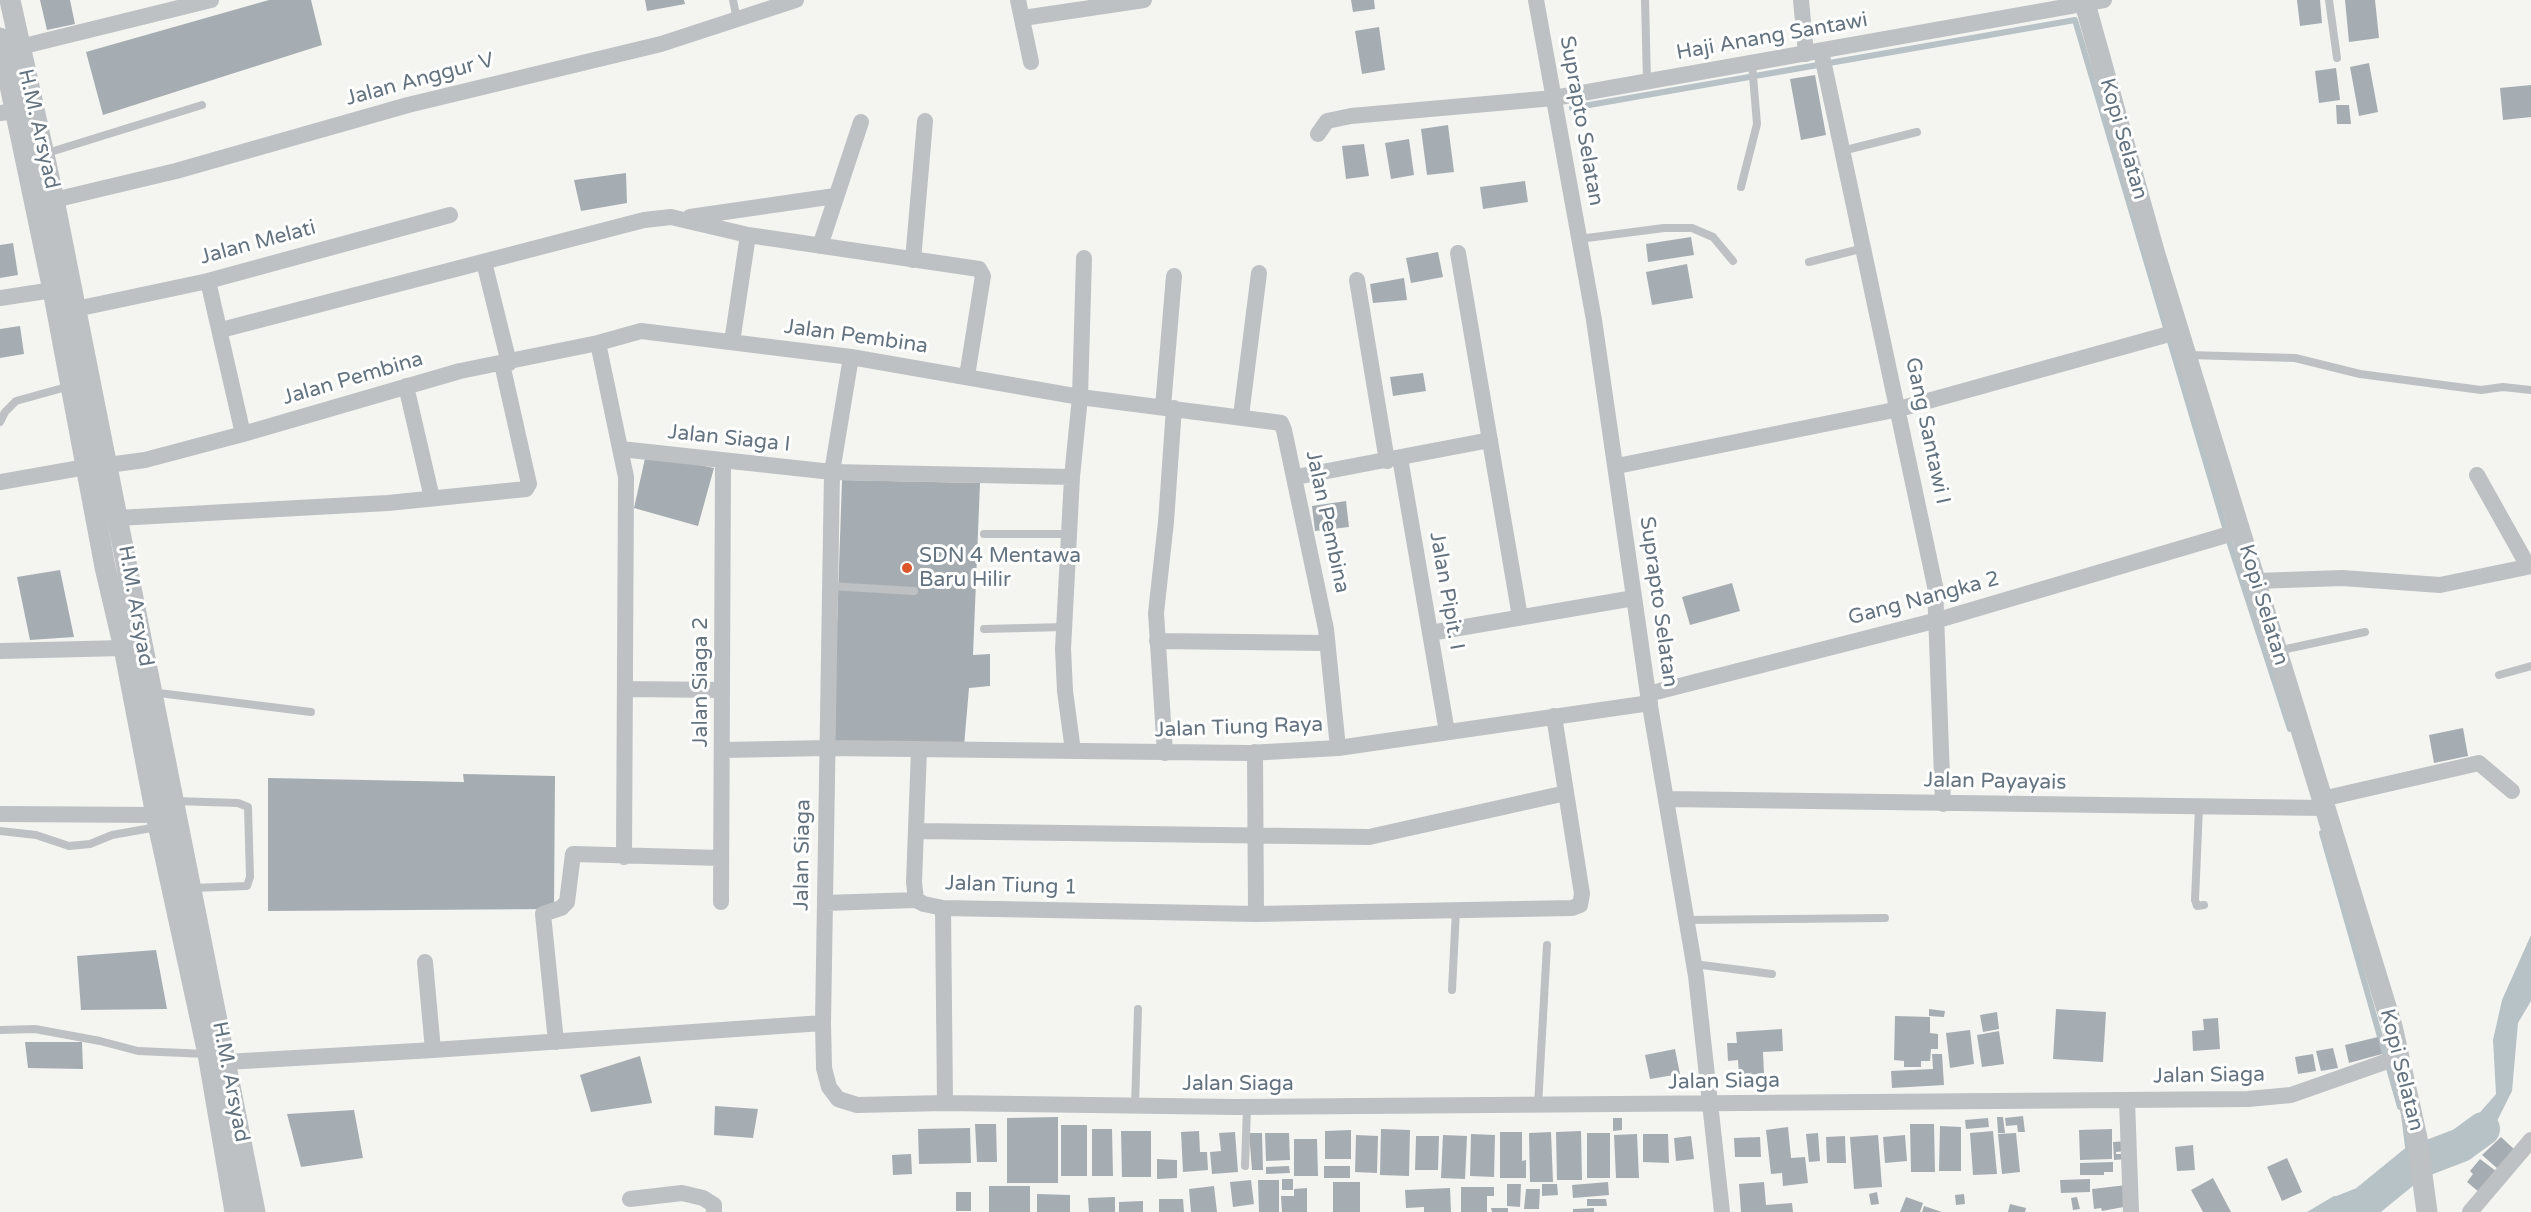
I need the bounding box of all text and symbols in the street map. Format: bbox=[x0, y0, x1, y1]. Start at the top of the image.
street label: Haji Anang Santawi bbox=[1674, 8, 1870, 66]
street label: Suprapto Selatan bbox=[1554, 34, 1608, 208]
street label: Jalan Anggur V bbox=[343, 48, 497, 112]
street label: H.M. Arsyad bbox=[12, 67, 64, 191]
street label: Kopi Selatan bbox=[2094, 75, 2152, 203]
street label: Jalan Melati bbox=[197, 215, 319, 271]
street label: Jalan Pembina bbox=[782, 314, 930, 360]
street label: Jalan Pembina bbox=[280, 347, 426, 411]
street label: Gang Santawi I bbox=[1899, 355, 1955, 507]
street label: Jalan Siaga I bbox=[666, 420, 792, 458]
street label: Jalan Pembina bbox=[1300, 449, 1354, 595]
street label: Suprapto Selatan bbox=[1634, 515, 1682, 689]
street label: Jalan Pipit. I bbox=[1423, 530, 1469, 652]
street label: Kopi Selatan bbox=[2233, 542, 2293, 668]
place label: SDN 4 Mentawa Baru Hilir bbox=[919, 543, 1081, 593]
street label: H.M. Arsyad bbox=[112, 544, 158, 668]
marker: SDN 4 Mentawa Baru Hilir bbox=[900, 561, 914, 575]
street label: Gang Nangka 2 bbox=[1846, 567, 2002, 631]
street label: Jalan Siaga 2 bbox=[688, 617, 714, 747]
street label: Jalan Tiung Raya bbox=[1154, 712, 1324, 744]
street label: Jalan Payayais bbox=[1923, 768, 2067, 796]
street label: Jalan Siaga bbox=[789, 799, 817, 911]
street label: Jalan Tiung 1 bbox=[945, 871, 1077, 901]
street label: Kopi Selatan bbox=[2374, 1006, 2428, 1134]
street label: H.M. Arsyad bbox=[206, 1020, 254, 1144]
street label: Jalan Siaga bbox=[2153, 1062, 2265, 1090]
street label: Jalan Siaga bbox=[1668, 1068, 1780, 1096]
street label: Jalan Siaga bbox=[1182, 1071, 1294, 1097]

